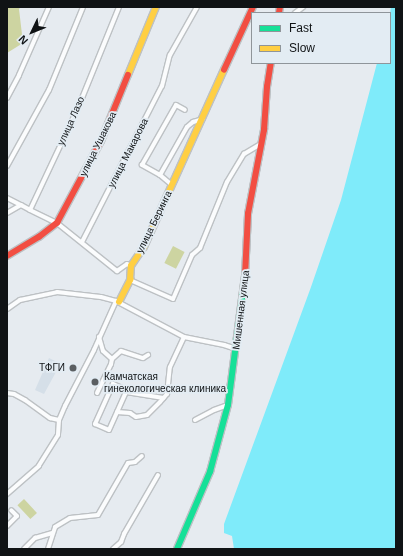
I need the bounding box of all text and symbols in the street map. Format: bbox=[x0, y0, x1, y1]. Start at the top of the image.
north arrow bbox=[12, 12, 52, 52]
legend bbox=[251, 12, 391, 64]
text: Fast bbox=[289, 21, 312, 35]
text: N bbox=[16, 33, 30, 47]
text: Slow bbox=[289, 41, 315, 55]
street label: улица Лазо bbox=[55, 95, 87, 147]
street label: улица Ушакова bbox=[77, 110, 119, 178]
street label: улица Макарова bbox=[105, 116, 151, 190]
street label: улица Беринга bbox=[134, 189, 174, 255]
street label: Мишенная улица bbox=[230, 270, 252, 350]
place label: ТФГИ bbox=[39, 362, 65, 374]
marker: ТФГИ bbox=[68, 363, 78, 373]
place label: Камчатская гинекологическая клиника bbox=[104, 370, 226, 394]
marker: Камчатская гинекологическая клиника bbox=[89, 376, 101, 388]

